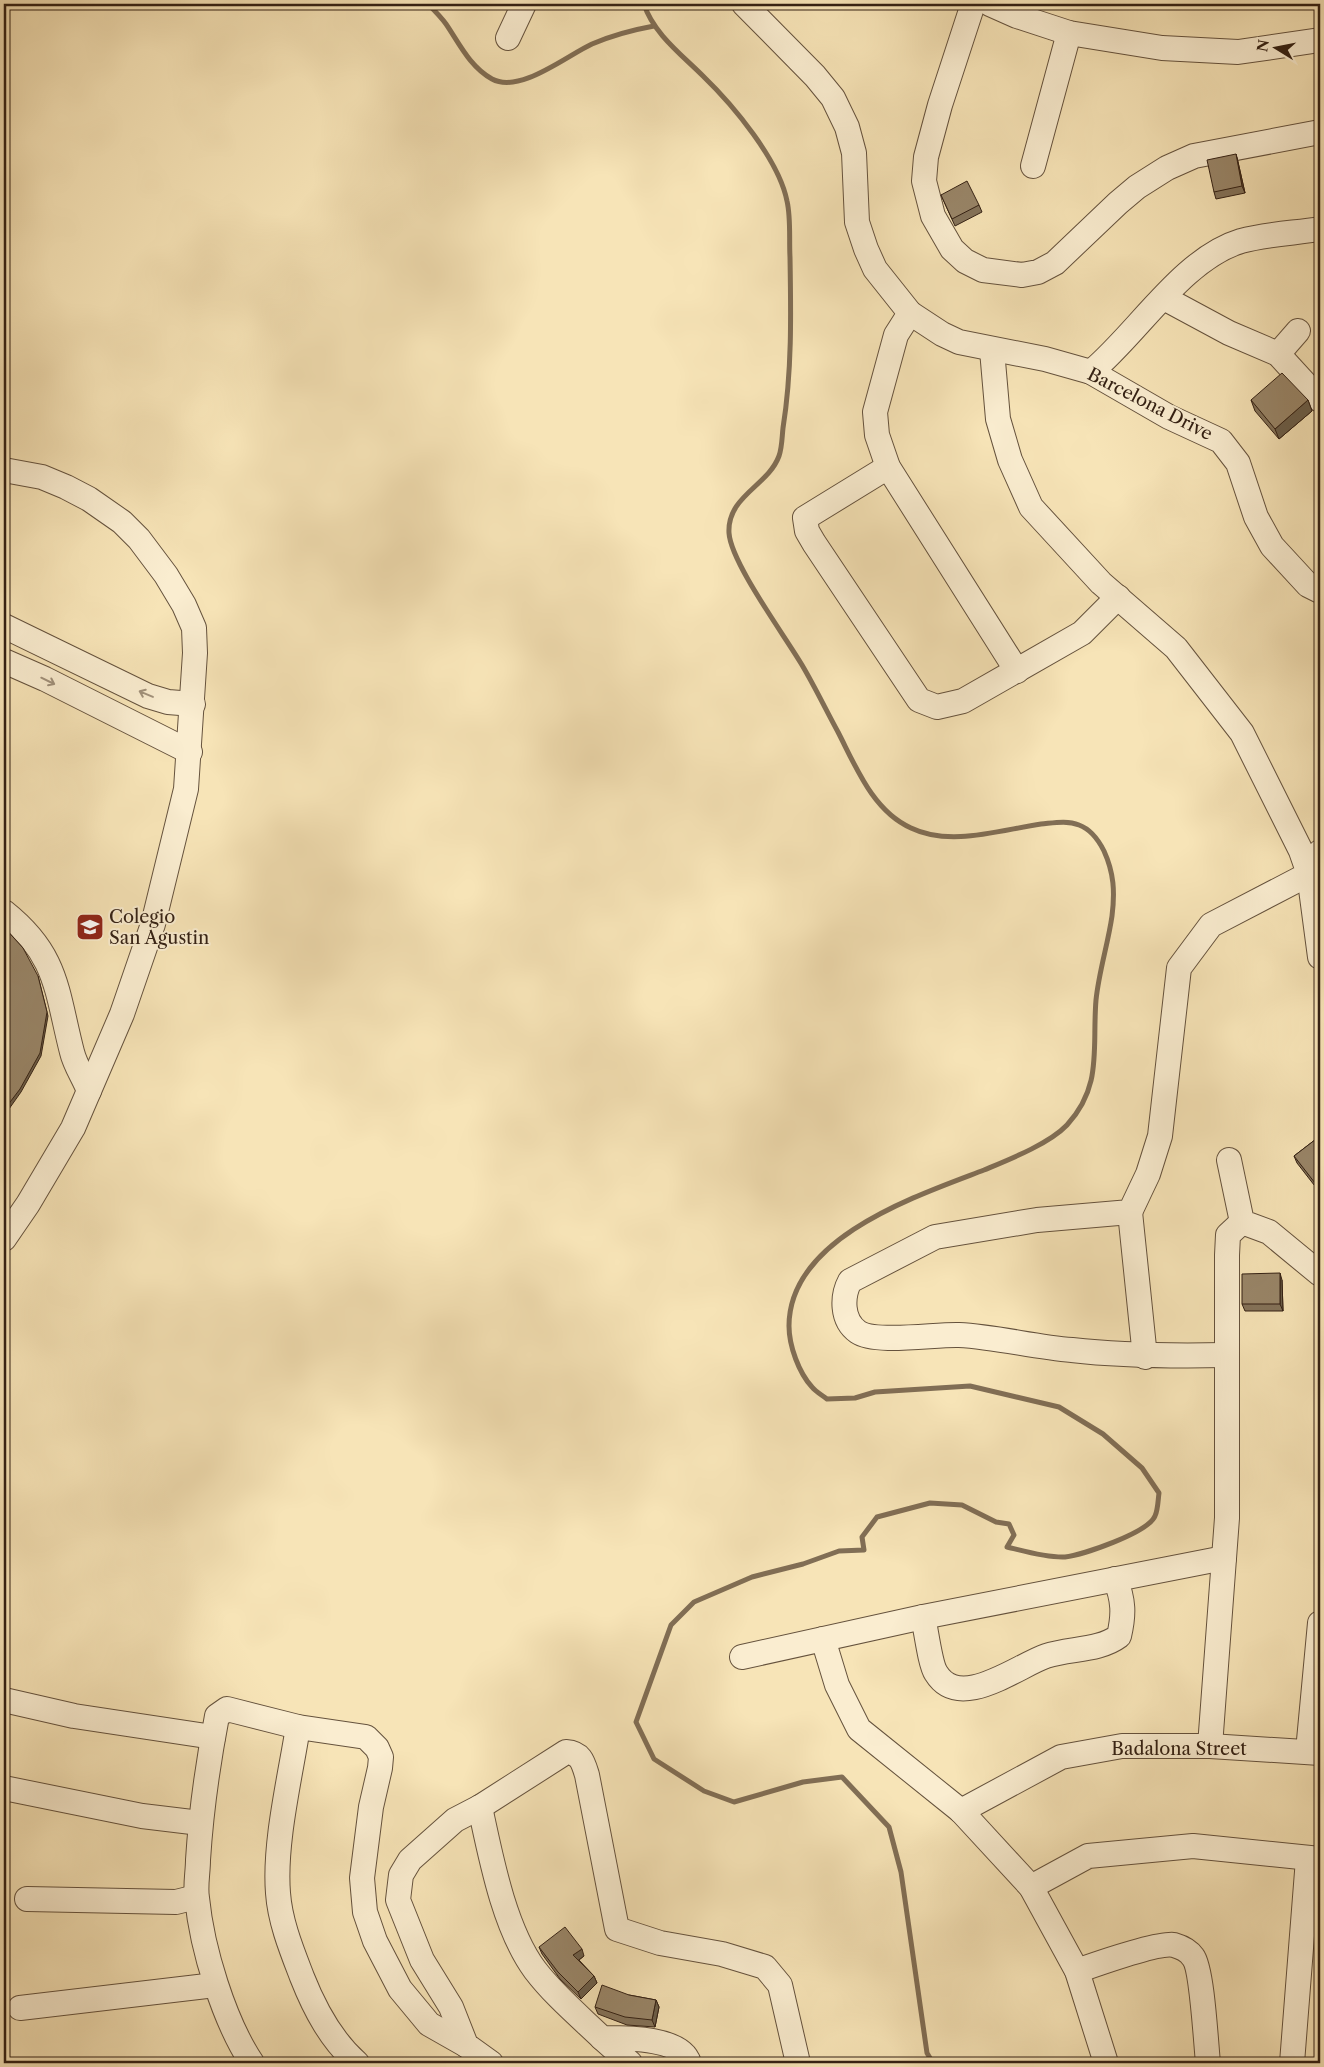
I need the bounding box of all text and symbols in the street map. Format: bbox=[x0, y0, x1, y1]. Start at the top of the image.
north arrow bbox=[1252, 22, 1302, 72]
text: N bbox=[1253, 38, 1273, 53]
street label: Barcelona Drive bbox=[1084, 363, 1216, 445]
one-way arrow bbox=[41, 676, 56, 686]
one-way arrow bbox=[139, 689, 154, 699]
place label: Colegio San Agustin bbox=[109, 906, 209, 949]
school or university icon: Colegio San Agustin bbox=[75, 912, 105, 942]
street label: Badalona Street bbox=[1111, 1738, 1247, 1760]

